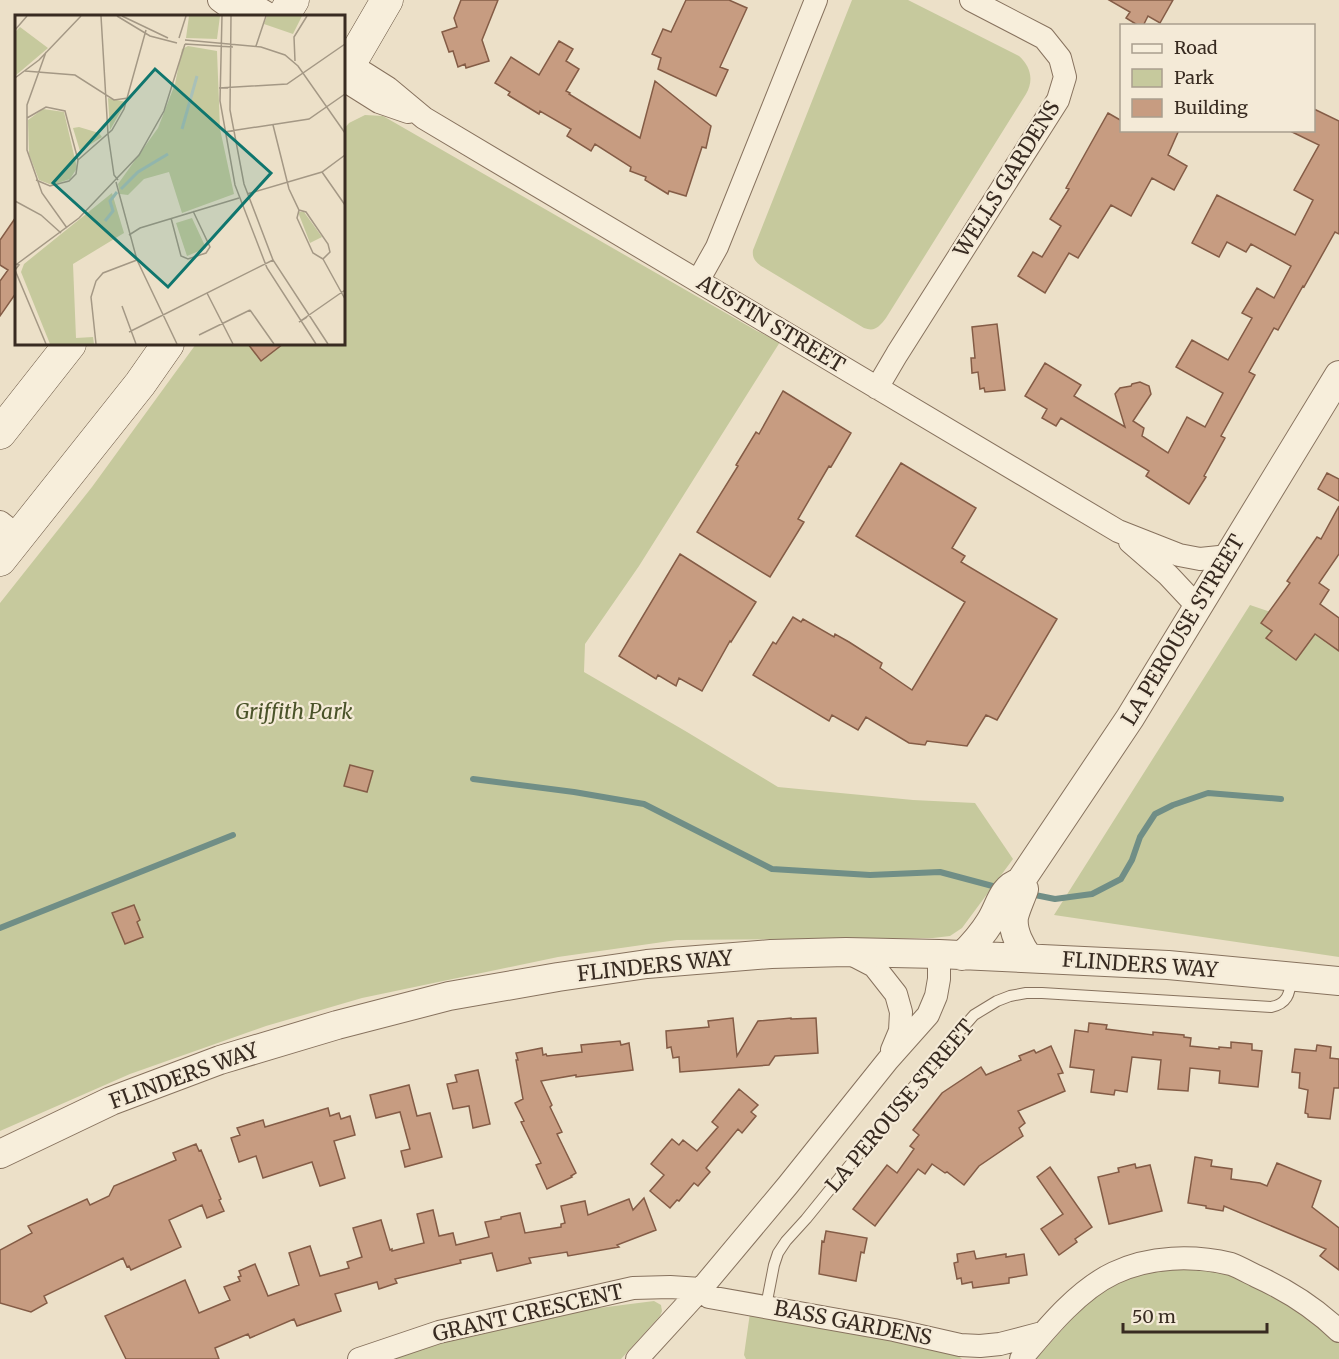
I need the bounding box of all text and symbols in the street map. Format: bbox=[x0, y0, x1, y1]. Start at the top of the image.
inset map bbox=[15, 15, 345, 345]
legend bbox=[1120, 24, 1315, 132]
text: Road bbox=[1174, 36, 1218, 59]
text: Park bbox=[1174, 66, 1215, 89]
street label: WELLS GARDENS bbox=[947, 95, 1066, 263]
text: Building bbox=[1174, 96, 1248, 119]
street label: AUSTIN STREET bbox=[692, 268, 850, 379]
street label: LA PEROUSE STREET bbox=[1115, 529, 1250, 730]
park label: Griffith Park bbox=[235, 698, 353, 725]
street label: FLINDERS WAY bbox=[576, 944, 735, 987]
street label: FLINDERS WAY bbox=[1061, 946, 1220, 983]
street label: LA PEROUSE STREET bbox=[819, 1013, 980, 1198]
street label: FLINDERS WAY bbox=[106, 1036, 262, 1115]
street label: GRANT CRESCENT bbox=[430, 1277, 626, 1348]
street label: BASS GARDENS bbox=[772, 1294, 934, 1351]
scale bar bbox=[1123, 1296, 1267, 1334]
text: 50 m bbox=[1132, 1305, 1176, 1328]

